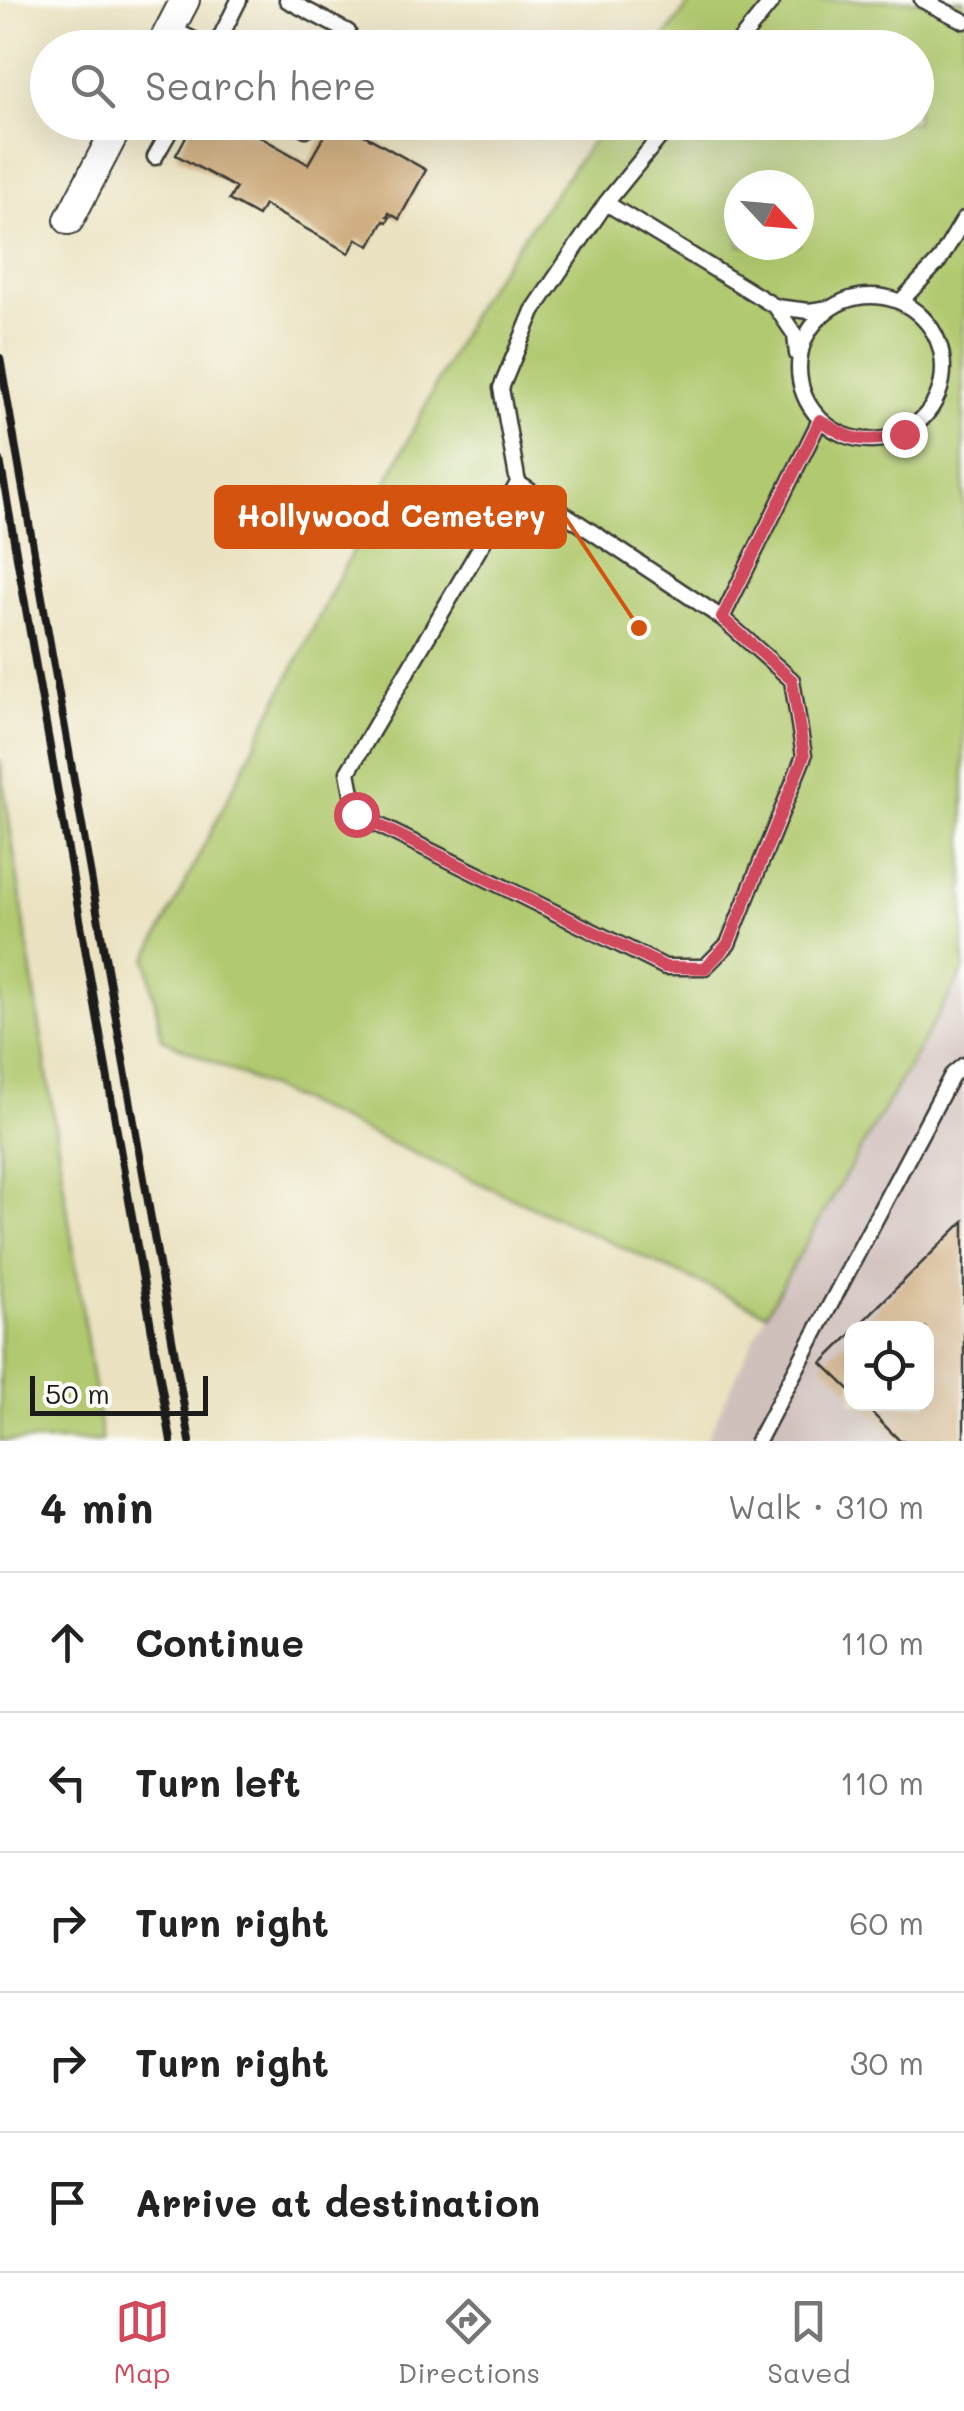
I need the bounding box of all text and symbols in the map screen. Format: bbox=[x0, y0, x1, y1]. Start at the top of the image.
search box bbox=[30, 30, 934, 140]
icon: search bbox=[65, 58, 120, 113]
text: Search here bbox=[145, 60, 376, 110]
north arrow bbox=[724, 170, 814, 260]
route end bbox=[882, 412, 928, 458]
callout: Hollywood Cemetery bbox=[216, 487, 565, 547]
text: Hollywood Cemetery bbox=[236, 495, 546, 535]
route start bbox=[334, 792, 380, 838]
map controls bbox=[844, 1321, 934, 1411]
button: locate bbox=[844, 1321, 934, 1411]
scale bar bbox=[30, 1371, 208, 1416]
text: 50 m bbox=[45, 1375, 110, 1411]
text: 4 min bbox=[40, 1479, 153, 1534]
text: Walk · 310 m bbox=[728, 1485, 924, 1527]
icon: ahead bbox=[40, 1615, 95, 1670]
text: Continue bbox=[135, 1617, 304, 1667]
text: 110 m bbox=[840, 1621, 924, 1663]
icon: left bbox=[40, 1755, 95, 1810]
text: Turn left bbox=[135, 1757, 301, 1807]
text: 110 m bbox=[840, 1761, 924, 1803]
icon: right bbox=[40, 1895, 95, 1950]
text: Turn right bbox=[135, 1897, 329, 1947]
text: 60 m bbox=[849, 1901, 924, 1943]
icon: right bbox=[40, 2035, 95, 2090]
text: Turn right bbox=[135, 2037, 329, 2087]
text: 30 m bbox=[850, 2041, 924, 2083]
icon: arrive bbox=[40, 2175, 95, 2230]
text: Arrive at destination bbox=[135, 2177, 540, 2227]
tab: Map bbox=[114, 2294, 171, 2390]
tab: Directions bbox=[398, 2294, 540, 2390]
tab: Saved bbox=[767, 2294, 850, 2390]

